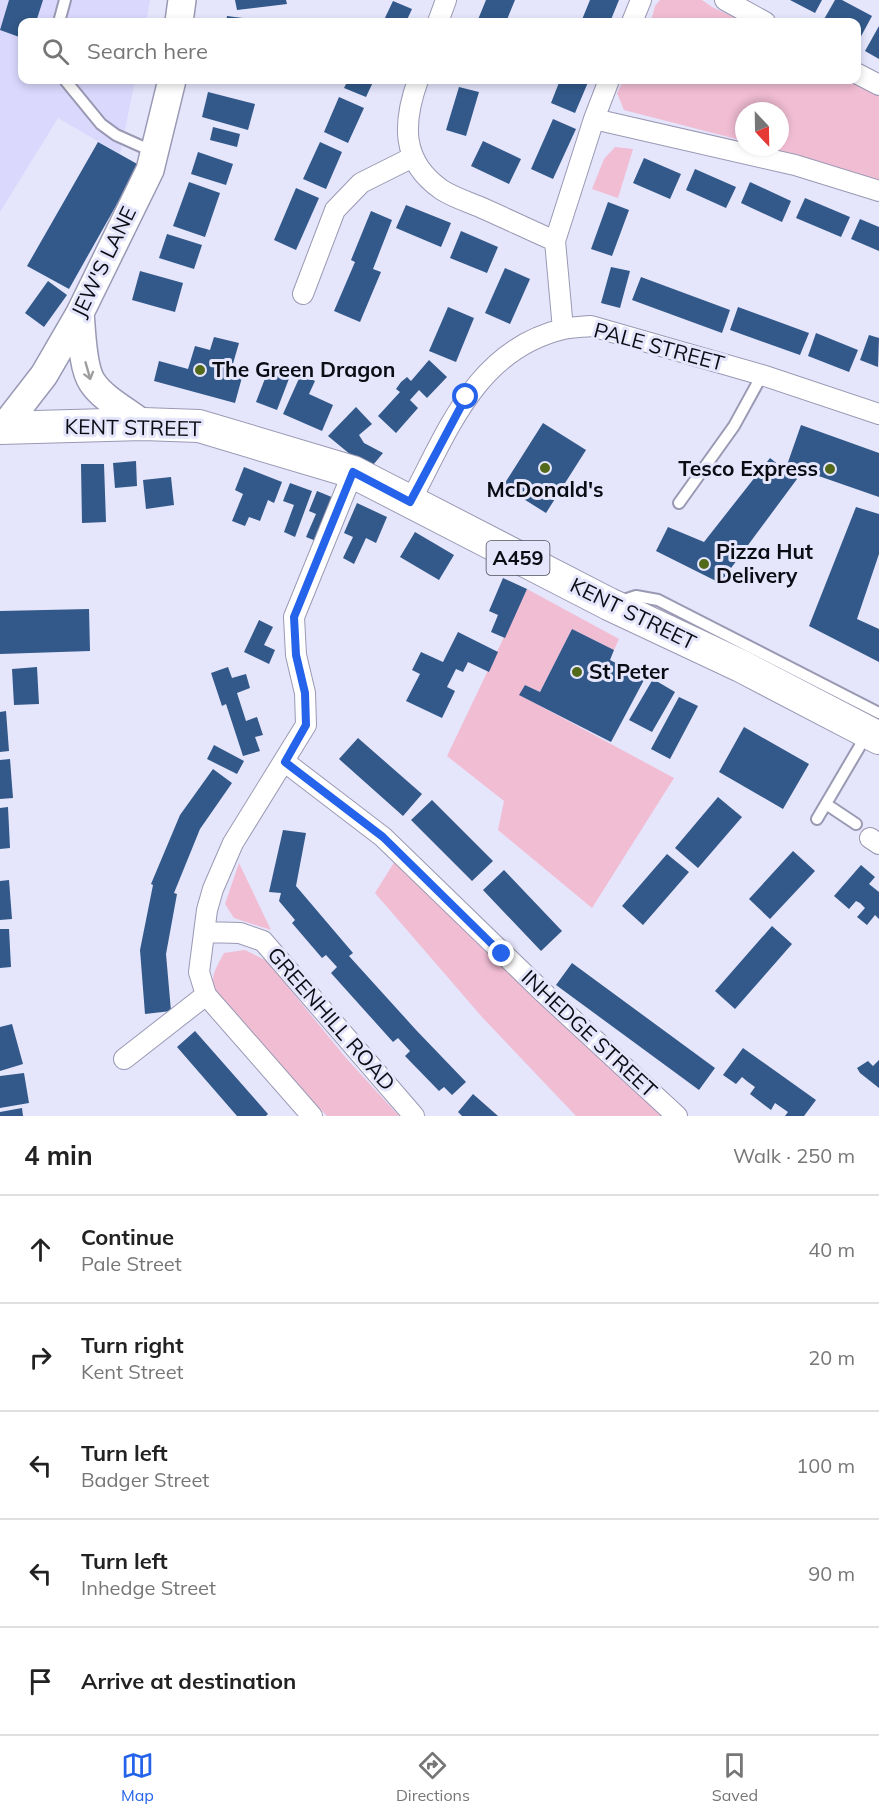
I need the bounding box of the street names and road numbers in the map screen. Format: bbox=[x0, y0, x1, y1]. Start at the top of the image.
street label: JEW'S LANE bbox=[65, 202, 141, 321]
street label: PALE STREET bbox=[591, 316, 728, 376]
street label: KENT STREET bbox=[64, 413, 202, 441]
road number: A459 bbox=[486, 541, 550, 575]
street label: KENT STREET bbox=[566, 571, 701, 655]
street label: GREENHILL ROAD bbox=[262, 941, 401, 1095]
street label: INHEDGE STREET bbox=[517, 964, 663, 1103]

